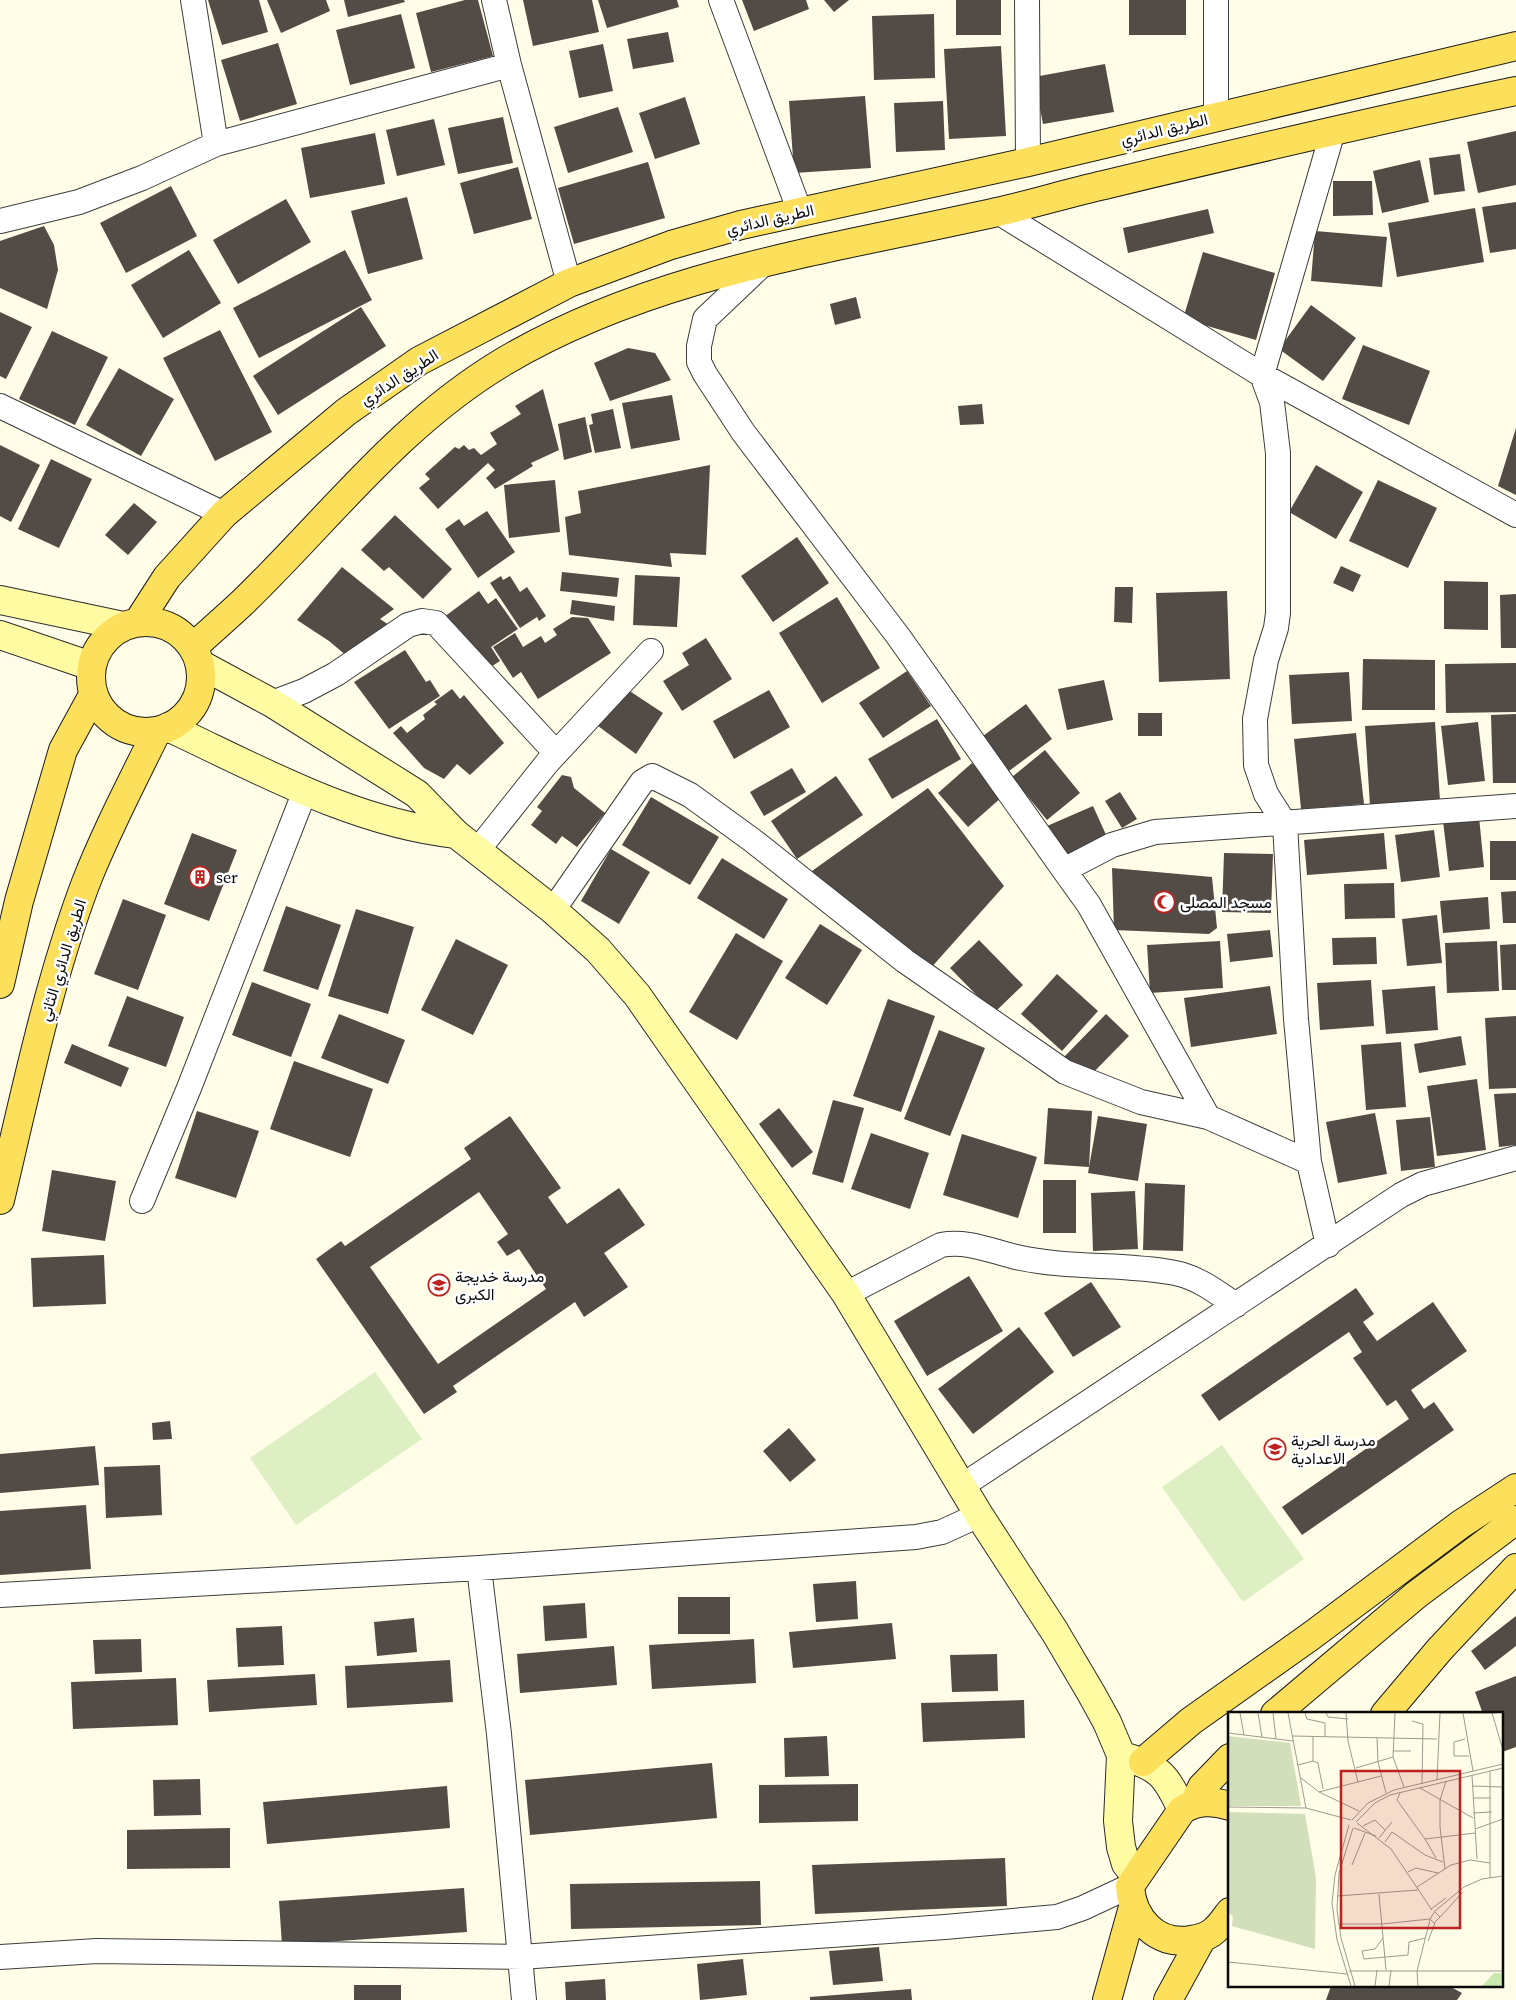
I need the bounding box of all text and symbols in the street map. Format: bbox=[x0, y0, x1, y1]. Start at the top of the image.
street label: الطريق الدائري bbox=[1118, 108, 1211, 153]
street label: الطريق الدائري bbox=[724, 198, 817, 243]
street label: الطريق الدائري bbox=[356, 343, 444, 413]
building icon: ser bbox=[188, 865, 212, 889]
place label: ser bbox=[216, 866, 238, 888]
mosque icon: مسجد المصلى bbox=[1152, 890, 1176, 914]
place label: مسجد المصلى bbox=[1180, 891, 1272, 913]
street label: الطريق الدائري الثاني bbox=[33, 896, 94, 1025]
place label: مدرسة خديجة الكبرى bbox=[455, 1265, 544, 1305]
school or university icon: مدرسة خديجة الكبرى bbox=[427, 1273, 451, 1297]
place label: مدرسة الحرية الاعدادية bbox=[1291, 1429, 1376, 1469]
school or university icon: مدرسة الحرية الاعدادية bbox=[1263, 1437, 1287, 1461]
inset map bbox=[1228, 1712, 1504, 1988]

